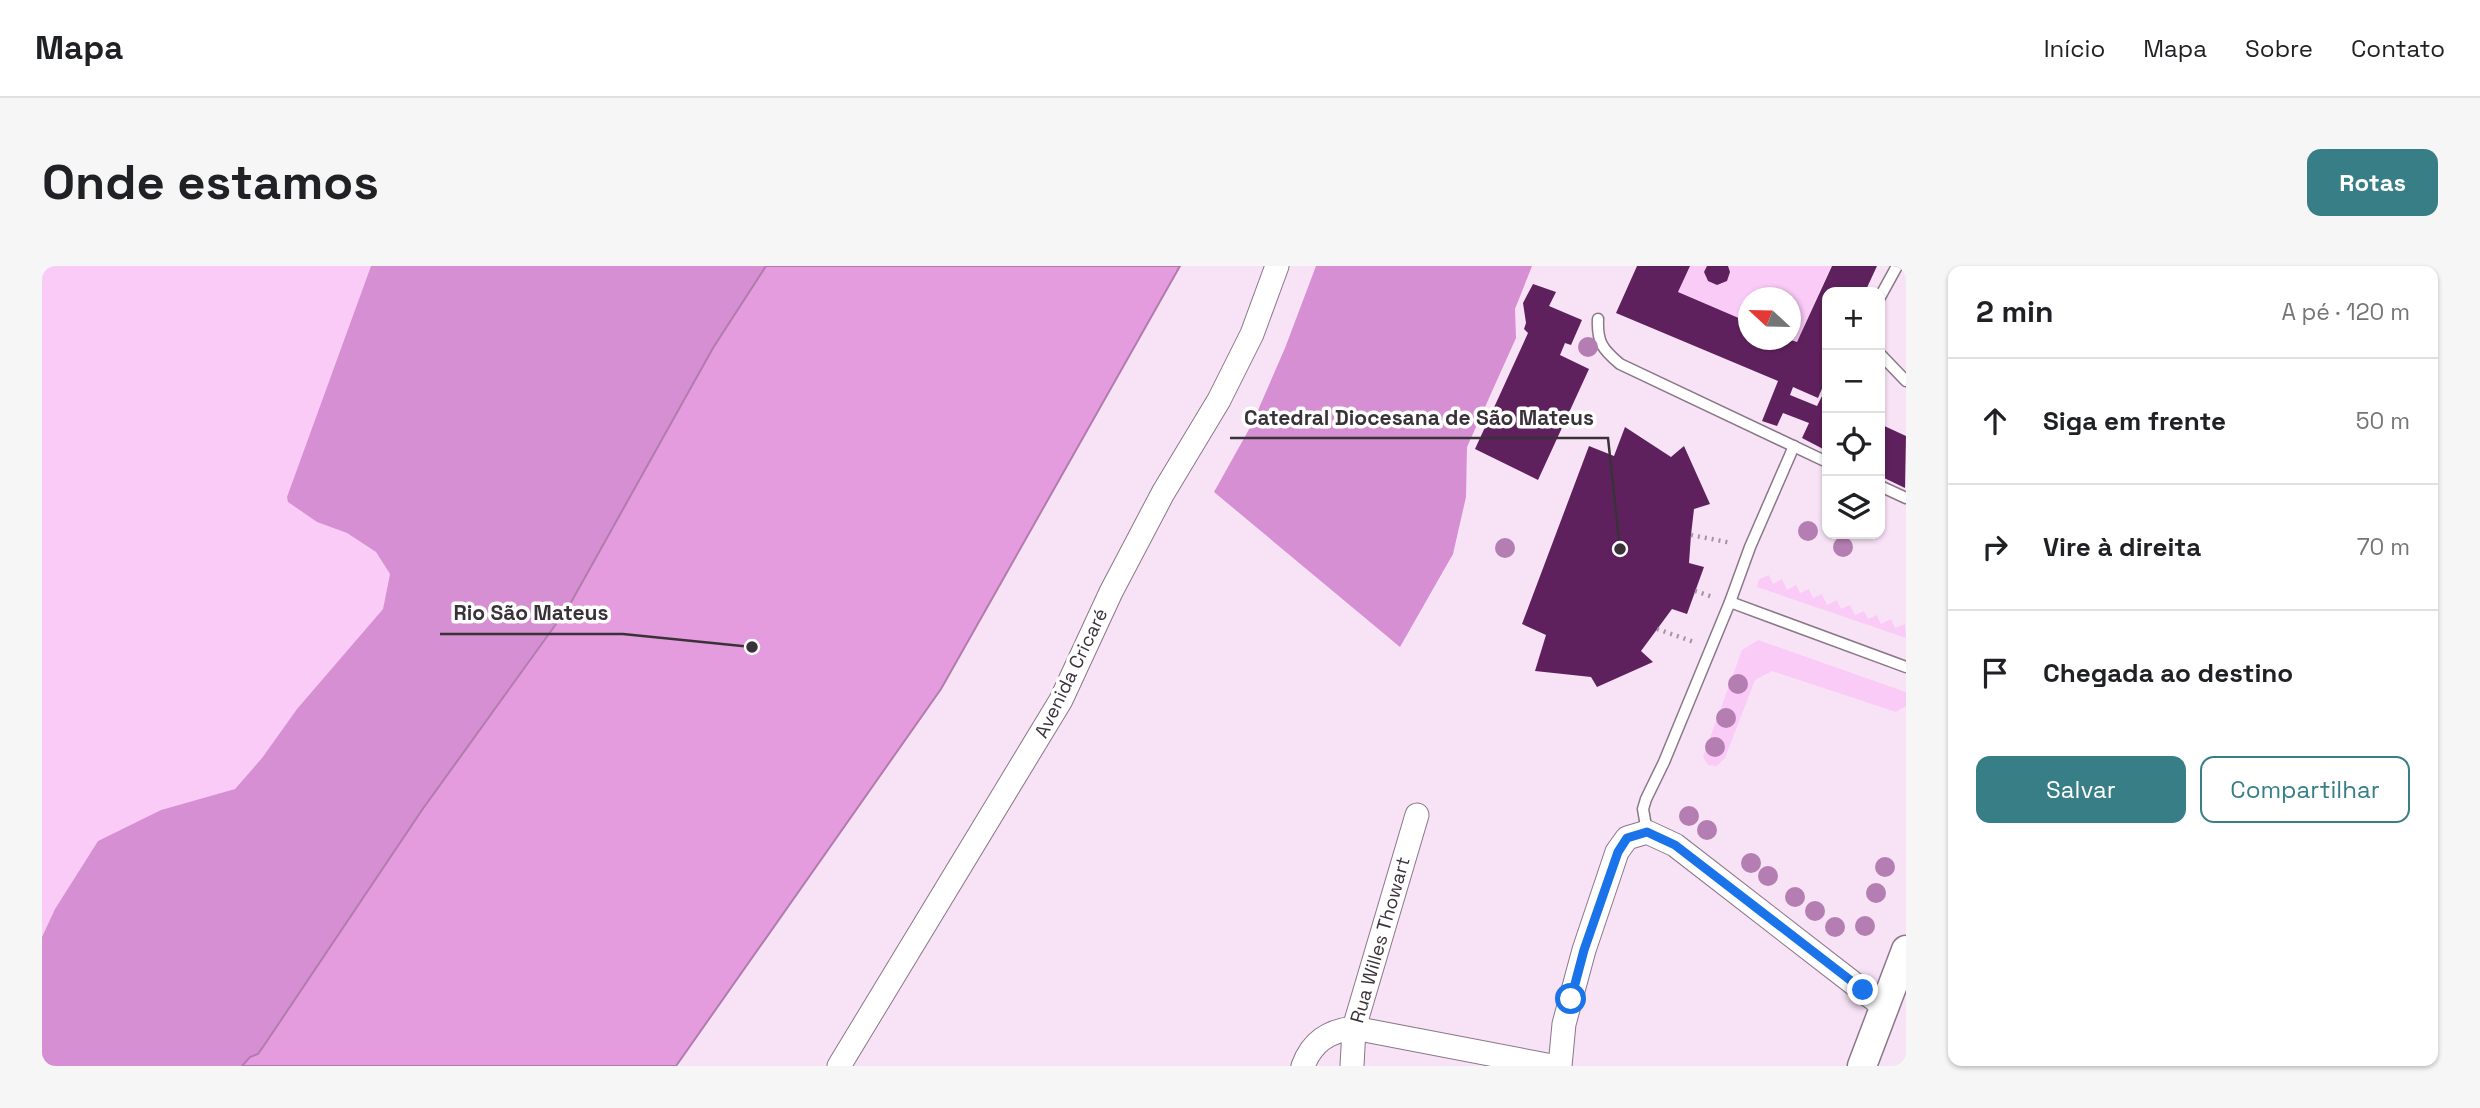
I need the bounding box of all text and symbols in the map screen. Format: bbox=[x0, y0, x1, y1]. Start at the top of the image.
text: Mapa bbox=[35, 27, 123, 69]
text: Início bbox=[2044, 33, 2105, 64]
text: Mapa bbox=[2143, 33, 2207, 64]
text: Sobre bbox=[2245, 33, 2313, 64]
text: Contato bbox=[2351, 33, 2445, 64]
button: Rotas bbox=[2307, 149, 2438, 216]
text: Onde estamos bbox=[42, 151, 379, 213]
north arrow bbox=[1738, 287, 1801, 350]
map controls bbox=[1822, 287, 1885, 539]
button: + bbox=[1822, 287, 1885, 350]
text: 2 min bbox=[1976, 292, 2054, 331]
text: A pé · 120 m bbox=[2281, 297, 2410, 327]
button: − bbox=[1822, 350, 1885, 413]
callout: Catedral Diocesana de São Mateus bbox=[1230, 396, 1608, 438]
icon: ahead bbox=[1976, 402, 2014, 440]
text: Catedral Diocesana de São Mateus bbox=[1244, 404, 1594, 431]
text: Siga em frente bbox=[2043, 404, 2226, 438]
text: 50 m bbox=[2356, 406, 2410, 436]
button: locate bbox=[1822, 413, 1885, 476]
button: layers bbox=[1822, 476, 1885, 539]
icon: right bbox=[1976, 528, 2014, 566]
text: Vire à direita bbox=[2043, 530, 2201, 564]
text: 70 m bbox=[2357, 532, 2410, 562]
callout: Rio São Mateus bbox=[440, 592, 623, 634]
text: Rio São Mateus bbox=[453, 599, 609, 626]
street label: Avenida Cricaré bbox=[1029, 604, 1113, 742]
icon: arrive bbox=[1976, 654, 2014, 692]
text: Chegada ao destino bbox=[2043, 656, 2293, 690]
button: Salvar bbox=[1976, 756, 2186, 823]
button: Compartilhar bbox=[2200, 756, 2410, 823]
street label: Rua Willes Thowart bbox=[1344, 854, 1416, 1026]
route end bbox=[1847, 974, 1878, 1005]
route start bbox=[1555, 983, 1586, 1014]

